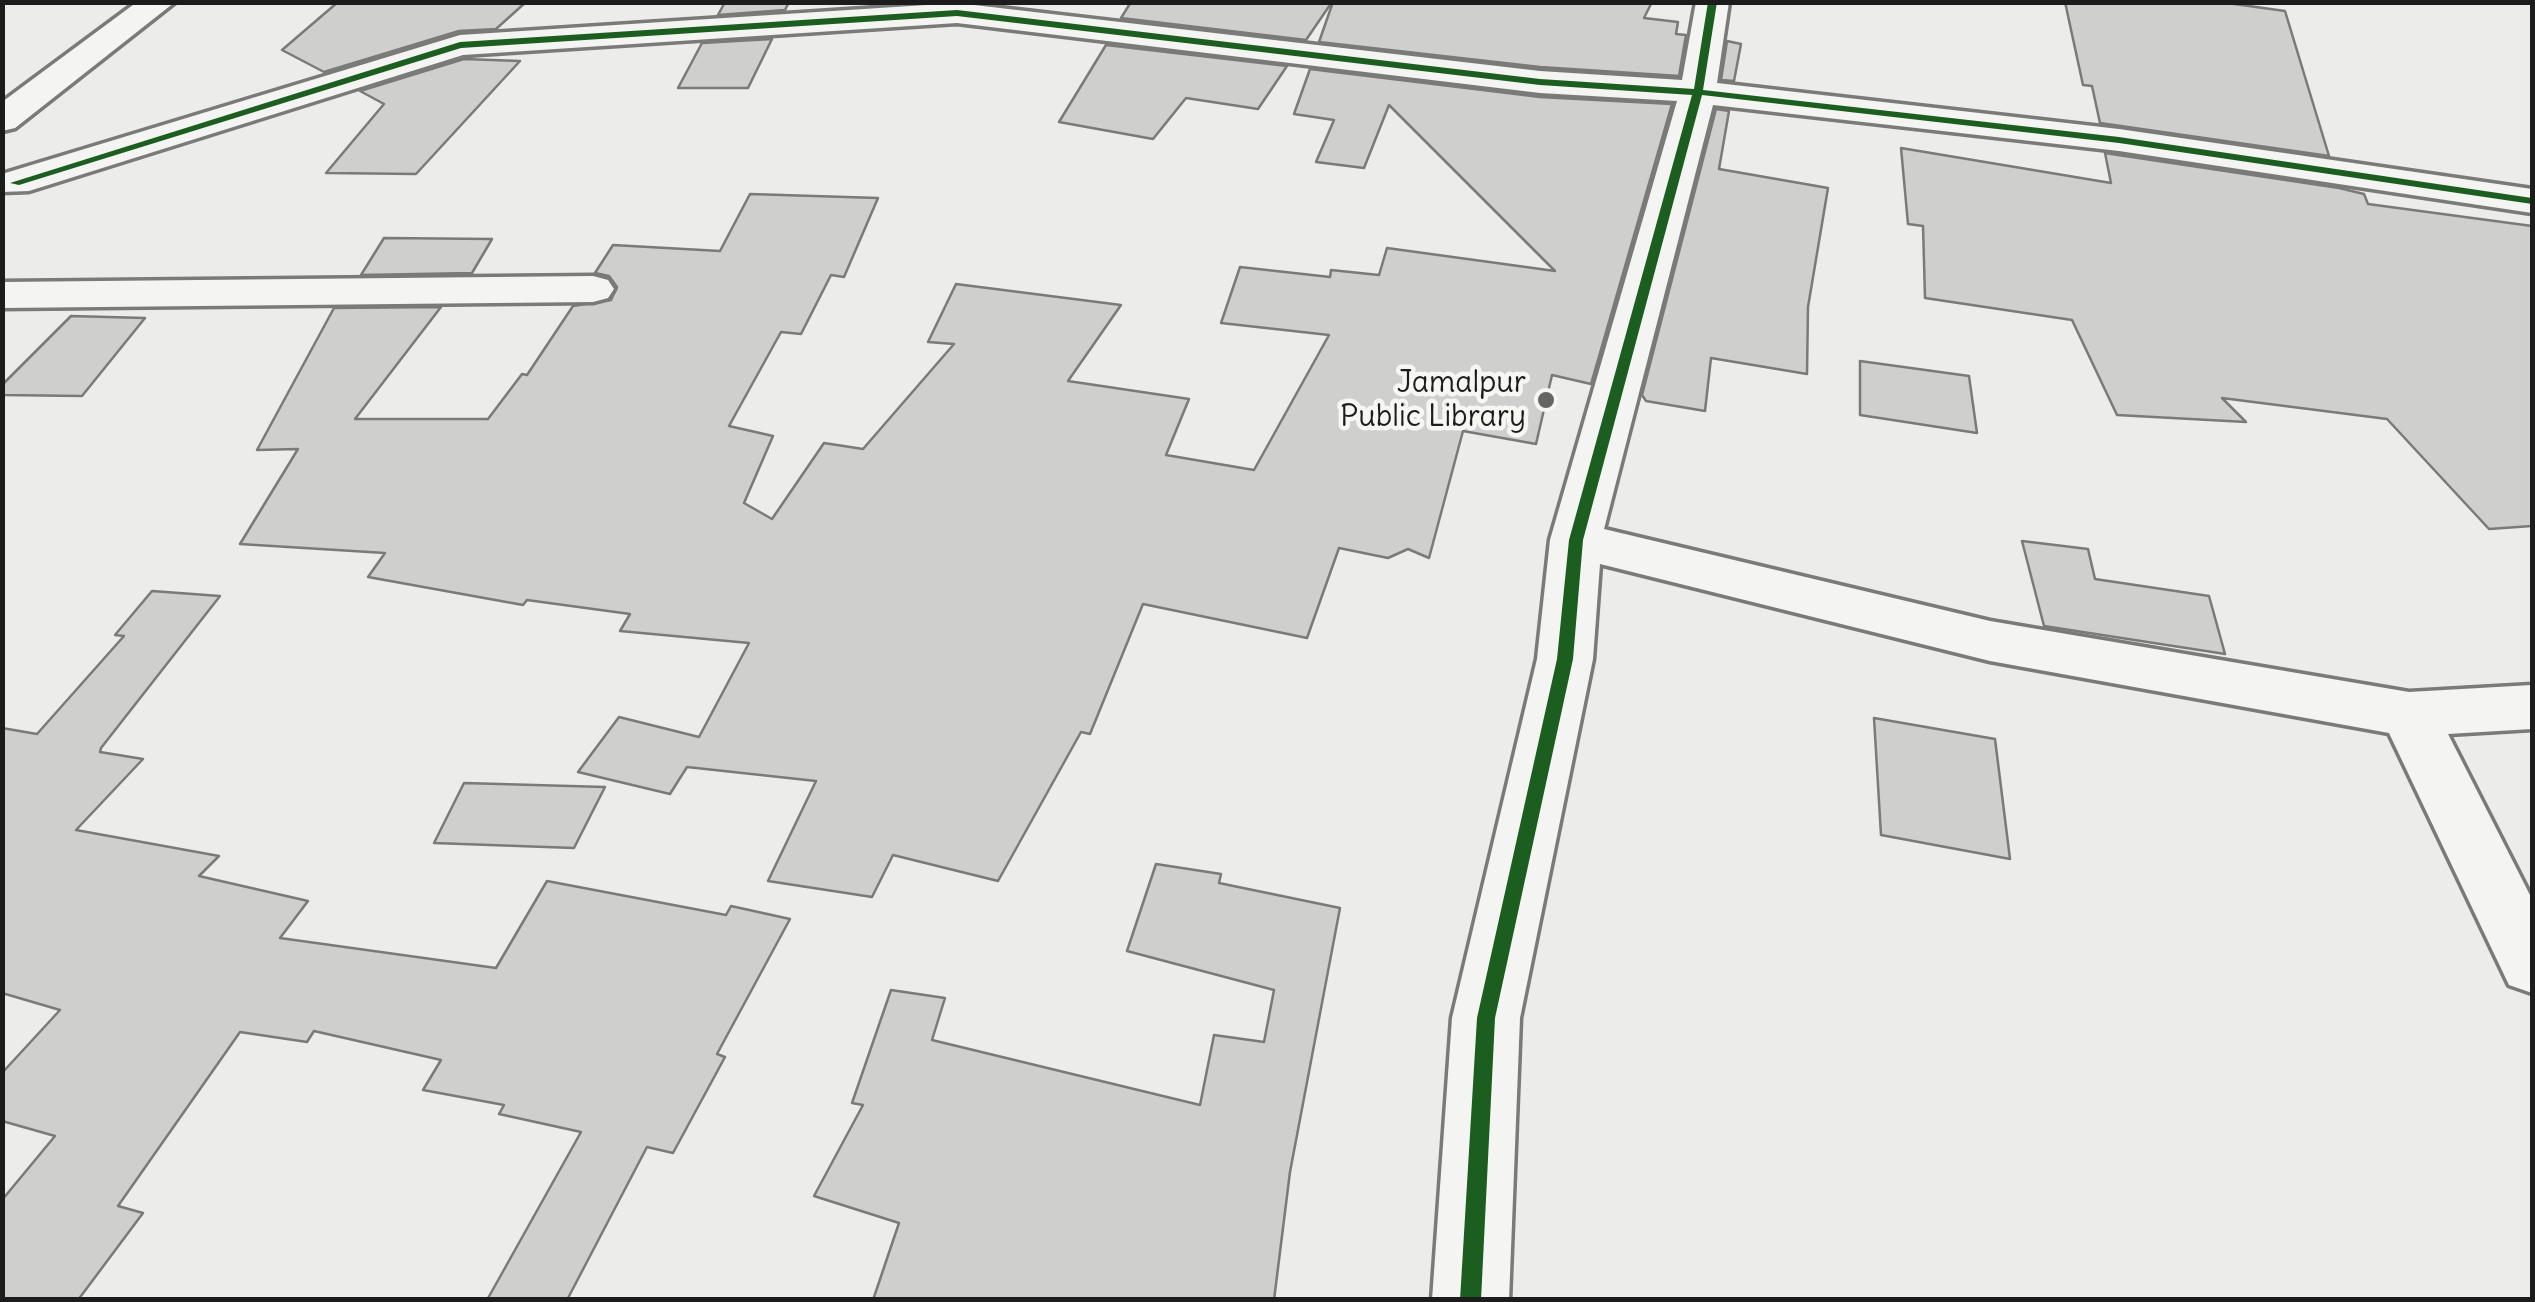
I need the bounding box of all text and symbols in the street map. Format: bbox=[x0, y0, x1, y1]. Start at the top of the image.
place label: Jamalpur Public Library bbox=[1340, 365, 1526, 436]
marker: Jamalpur Public Library bbox=[1535, 389, 1557, 411]

